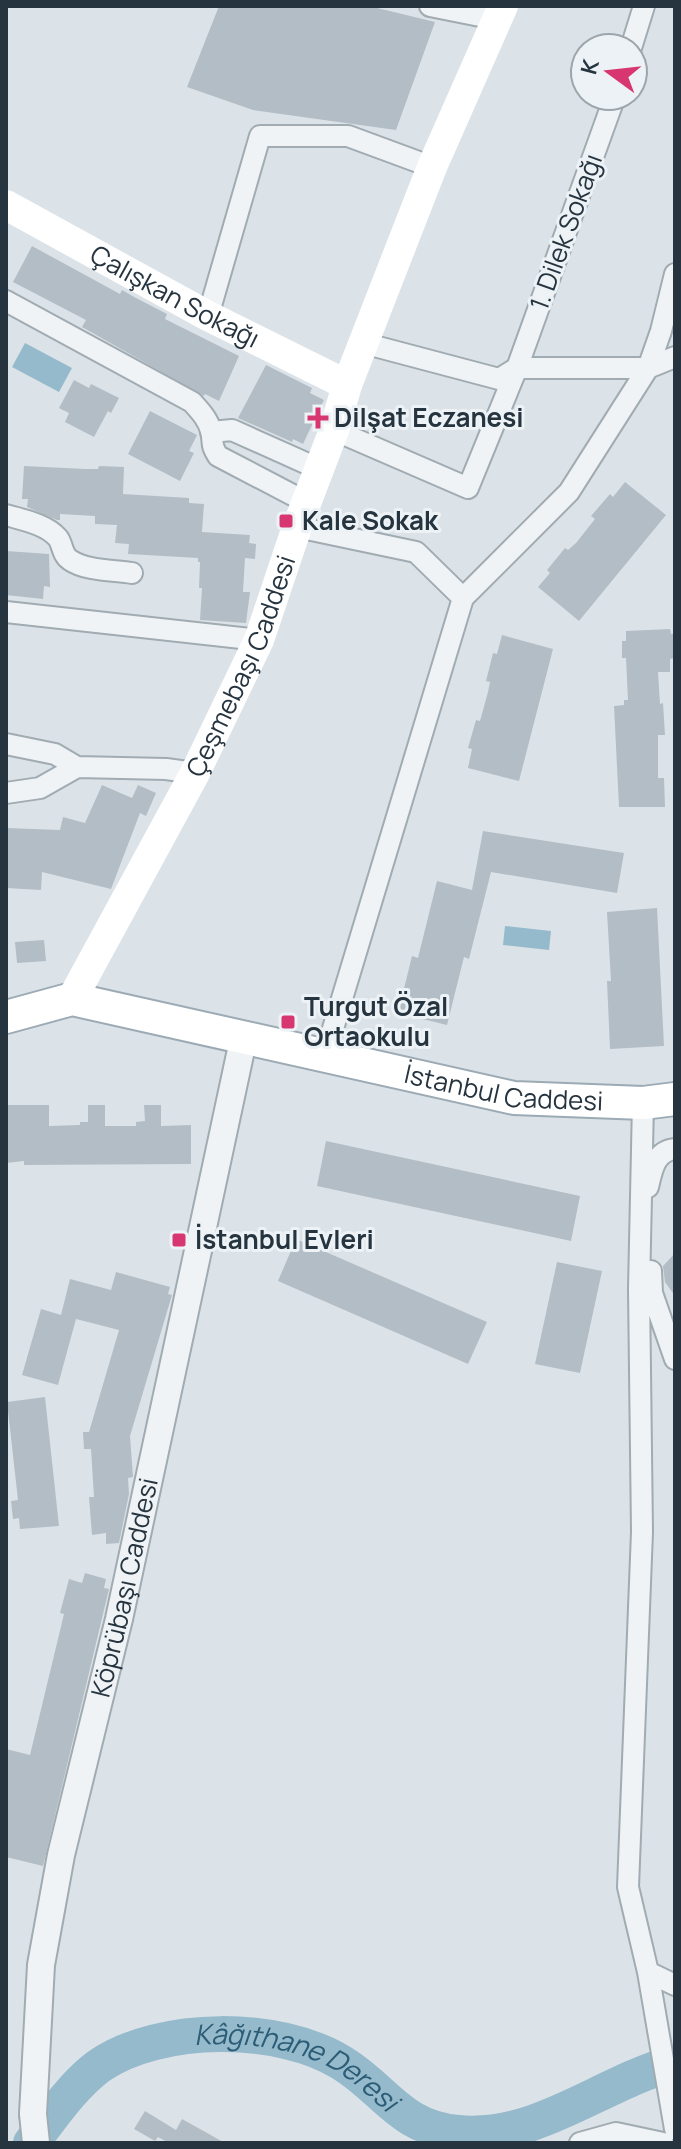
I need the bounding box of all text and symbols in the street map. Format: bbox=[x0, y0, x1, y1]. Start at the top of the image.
north arrow bbox=[569, 32, 649, 112]
text: K bbox=[573, 55, 606, 78]
street label: 1. Dilek Sokağı bbox=[520, 148, 610, 315]
street label: Çalışkan Sokağı bbox=[84, 236, 266, 356]
place label: Dilşat Eczanesi bbox=[334, 399, 524, 435]
marker: Dilşat Eczanesi bbox=[309, 409, 327, 427]
place label: Kale Sokak bbox=[302, 502, 439, 538]
marker: Kale Sokak bbox=[277, 512, 295, 530]
street label: Çeşmebaşı Caddesi bbox=[177, 550, 303, 783]
place label: Turgut Özal Ortaokulu bbox=[304, 988, 448, 1054]
marker: Turgut Özal Ortaokulu bbox=[279, 1013, 297, 1031]
street label: İstanbul Caddesi bbox=[401, 1055, 604, 1118]
place label: İstanbul Evleri bbox=[195, 1221, 374, 1257]
marker: İstanbul Evleri bbox=[170, 1231, 188, 1249]
street label: Köprübaşı Caddesi bbox=[81, 1474, 166, 1701]
water label: Kâğıthane Deresi bbox=[193, 2014, 410, 2121]

